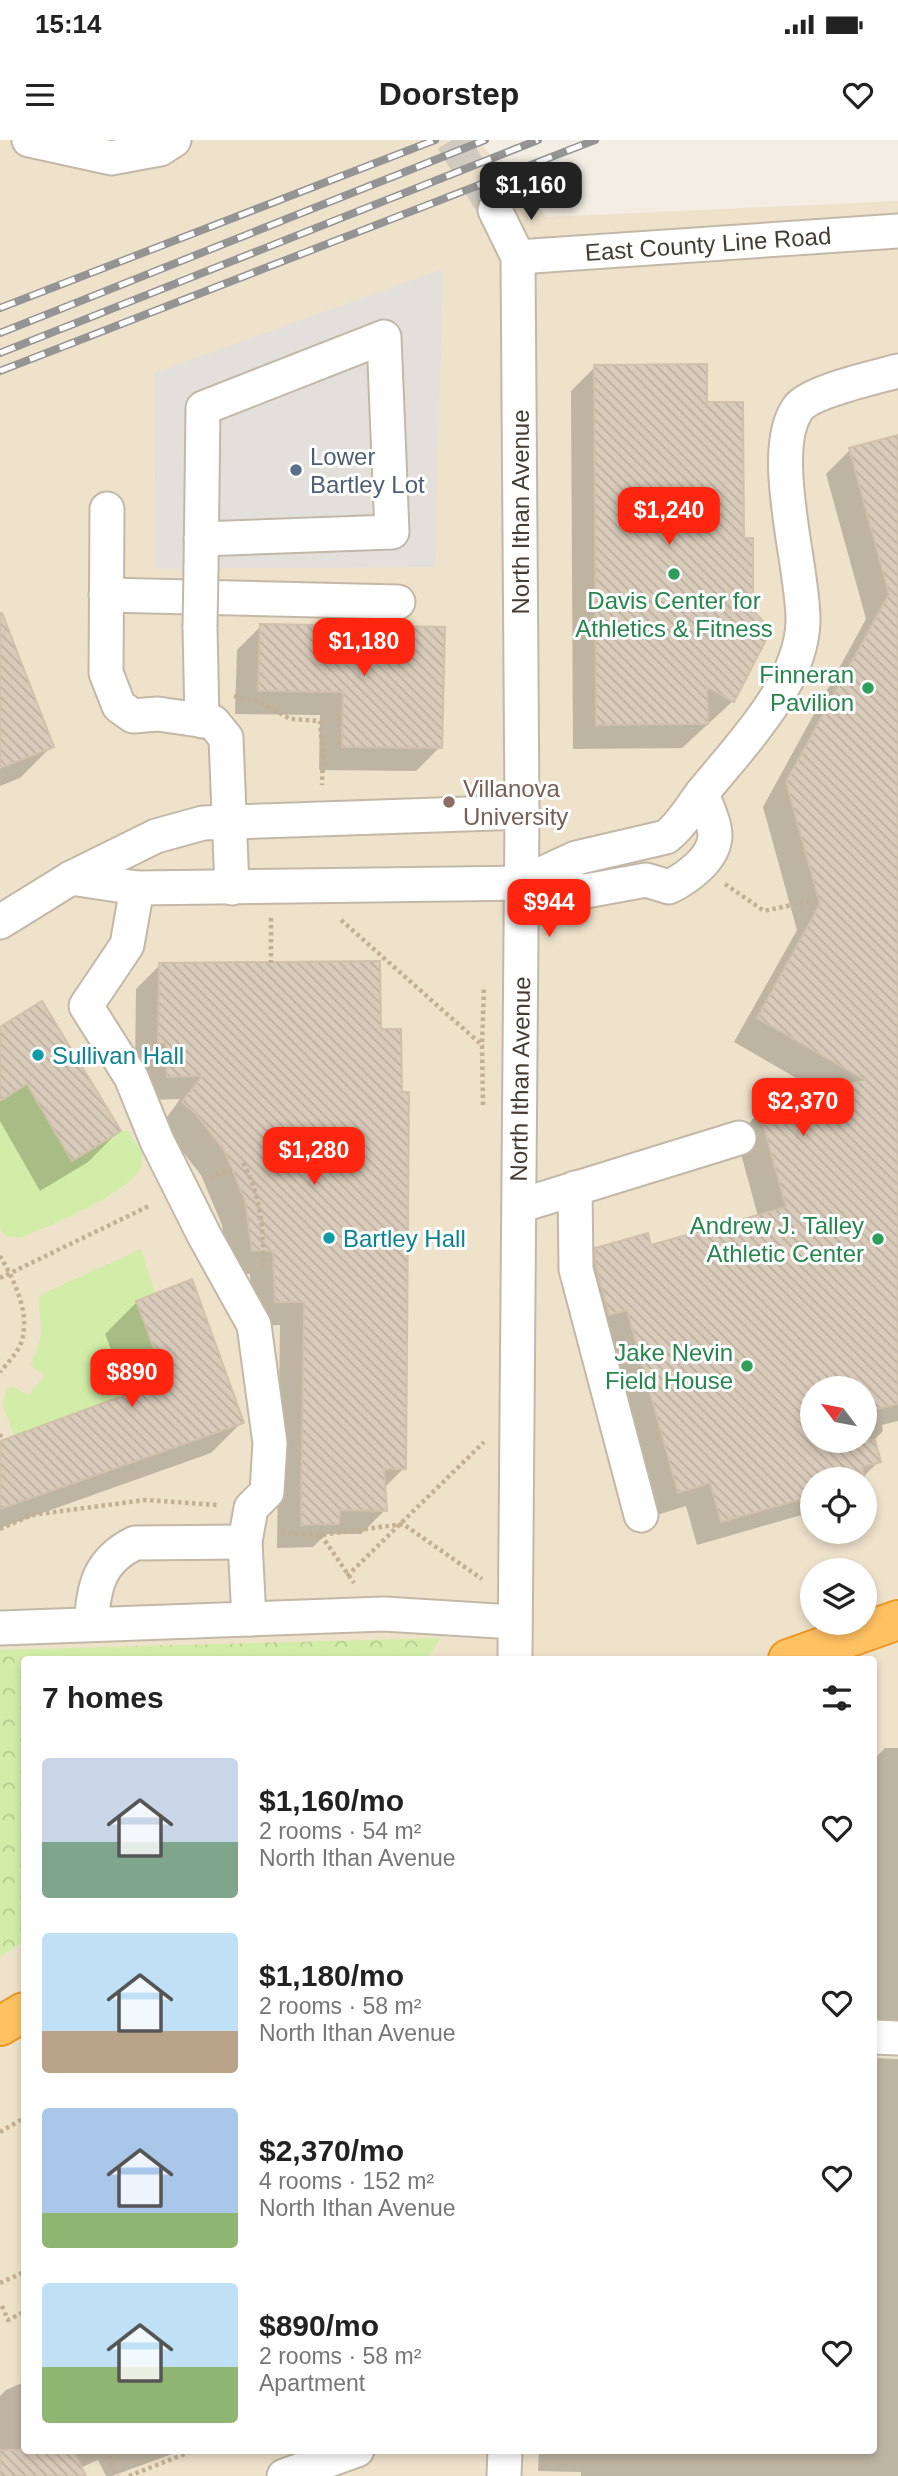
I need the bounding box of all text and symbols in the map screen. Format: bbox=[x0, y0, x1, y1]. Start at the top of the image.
text: 15:14 bbox=[35, 9, 102, 39]
icon: menu bbox=[21, 76, 59, 114]
text: Doorstep bbox=[379, 76, 519, 112]
icon: heart bbox=[839, 76, 877, 114]
pin: $1,160 bbox=[474, 162, 588, 222]
text: $1,160 bbox=[496, 172, 566, 198]
street label: East County Line Road bbox=[584, 222, 832, 266]
street label: North Ithan Avenue bbox=[507, 409, 534, 615]
place label: Lower Bartley Lot bbox=[310, 443, 425, 498]
marker: Lower Bartley Lot bbox=[288, 462, 304, 478]
pin: $1,240 bbox=[612, 488, 726, 547]
text: $1,240 bbox=[634, 497, 704, 523]
marker: Davis Center for Athletics & Fitness bbox=[666, 566, 682, 582]
place label: Davis Center for Athletics & Fitness bbox=[575, 587, 773, 642]
pin: $1,180 bbox=[307, 618, 421, 678]
text: $1,180 bbox=[329, 628, 399, 654]
place label: Finneran Pavilion bbox=[759, 661, 854, 716]
marker: Finneran Pavilion bbox=[860, 680, 876, 696]
place label: Villanova University bbox=[463, 775, 568, 830]
marker: Villanova University bbox=[441, 794, 457, 810]
pin: $944 bbox=[508, 880, 590, 939]
text: $944 bbox=[523, 889, 575, 915]
street label: North Ithan Avenue bbox=[505, 976, 535, 1182]
place label: Sullivan Hall bbox=[52, 1042, 184, 1069]
marker: Sullivan Hall bbox=[30, 1047, 46, 1063]
pin: $2,370 bbox=[746, 1079, 860, 1138]
text: $2,370 bbox=[768, 1088, 838, 1114]
pin: $1,280 bbox=[257, 1128, 371, 1187]
text: $1,280 bbox=[279, 1137, 349, 1163]
place label: Andrew J. Talley Athletic Center bbox=[690, 1212, 864, 1267]
place label: Bartley Hall bbox=[343, 1225, 466, 1252]
marker: Bartley Hall bbox=[321, 1230, 337, 1246]
marker: Andrew J. Talley Athletic Center bbox=[870, 1231, 886, 1247]
place label: Jake Nevin Field House bbox=[605, 1339, 733, 1394]
pin: $890 bbox=[91, 1350, 173, 1409]
marker: Jake Nevin Field House bbox=[739, 1358, 755, 1374]
text: $890 bbox=[106, 1359, 158, 1385]
north arrow bbox=[800, 1376, 877, 1452]
map controls bbox=[800, 1376, 877, 1635]
button: locate bbox=[800, 1467, 877, 1544]
button: layers bbox=[800, 1558, 877, 1635]
icon: filters bbox=[818, 1679, 856, 1717]
text: 7 homes bbox=[42, 1681, 164, 1714]
text: $1,160/mo bbox=[259, 1784, 404, 1817]
icon: home bbox=[98, 1786, 182, 1870]
icon: heart bbox=[818, 1809, 856, 1847]
text: 2 rooms · 54 m² bbox=[259, 1818, 421, 1844]
text: North Ithan Avenue bbox=[259, 1845, 456, 1871]
text: $1,180/mo bbox=[259, 1959, 404, 1992]
icon: home bbox=[98, 1961, 182, 2045]
icon: heart bbox=[818, 1984, 856, 2022]
text: 2 rooms · 58 m² bbox=[259, 1993, 421, 2019]
text: North Ithan Avenue bbox=[259, 2020, 456, 2046]
text: $2,370/mo bbox=[259, 2134, 404, 2167]
icon: home bbox=[98, 2136, 182, 2220]
icon: heart bbox=[818, 2159, 856, 2197]
text: 4 rooms · 152 m² bbox=[259, 2168, 434, 2194]
text: North Ithan Avenue bbox=[259, 2195, 456, 2221]
text: $890/mo bbox=[259, 2309, 379, 2342]
icon: home bbox=[98, 2311, 182, 2395]
icon: heart bbox=[818, 2334, 856, 2372]
text: 2 rooms · 58 m² bbox=[259, 2343, 421, 2369]
text: Apartment bbox=[259, 2370, 365, 2396]

